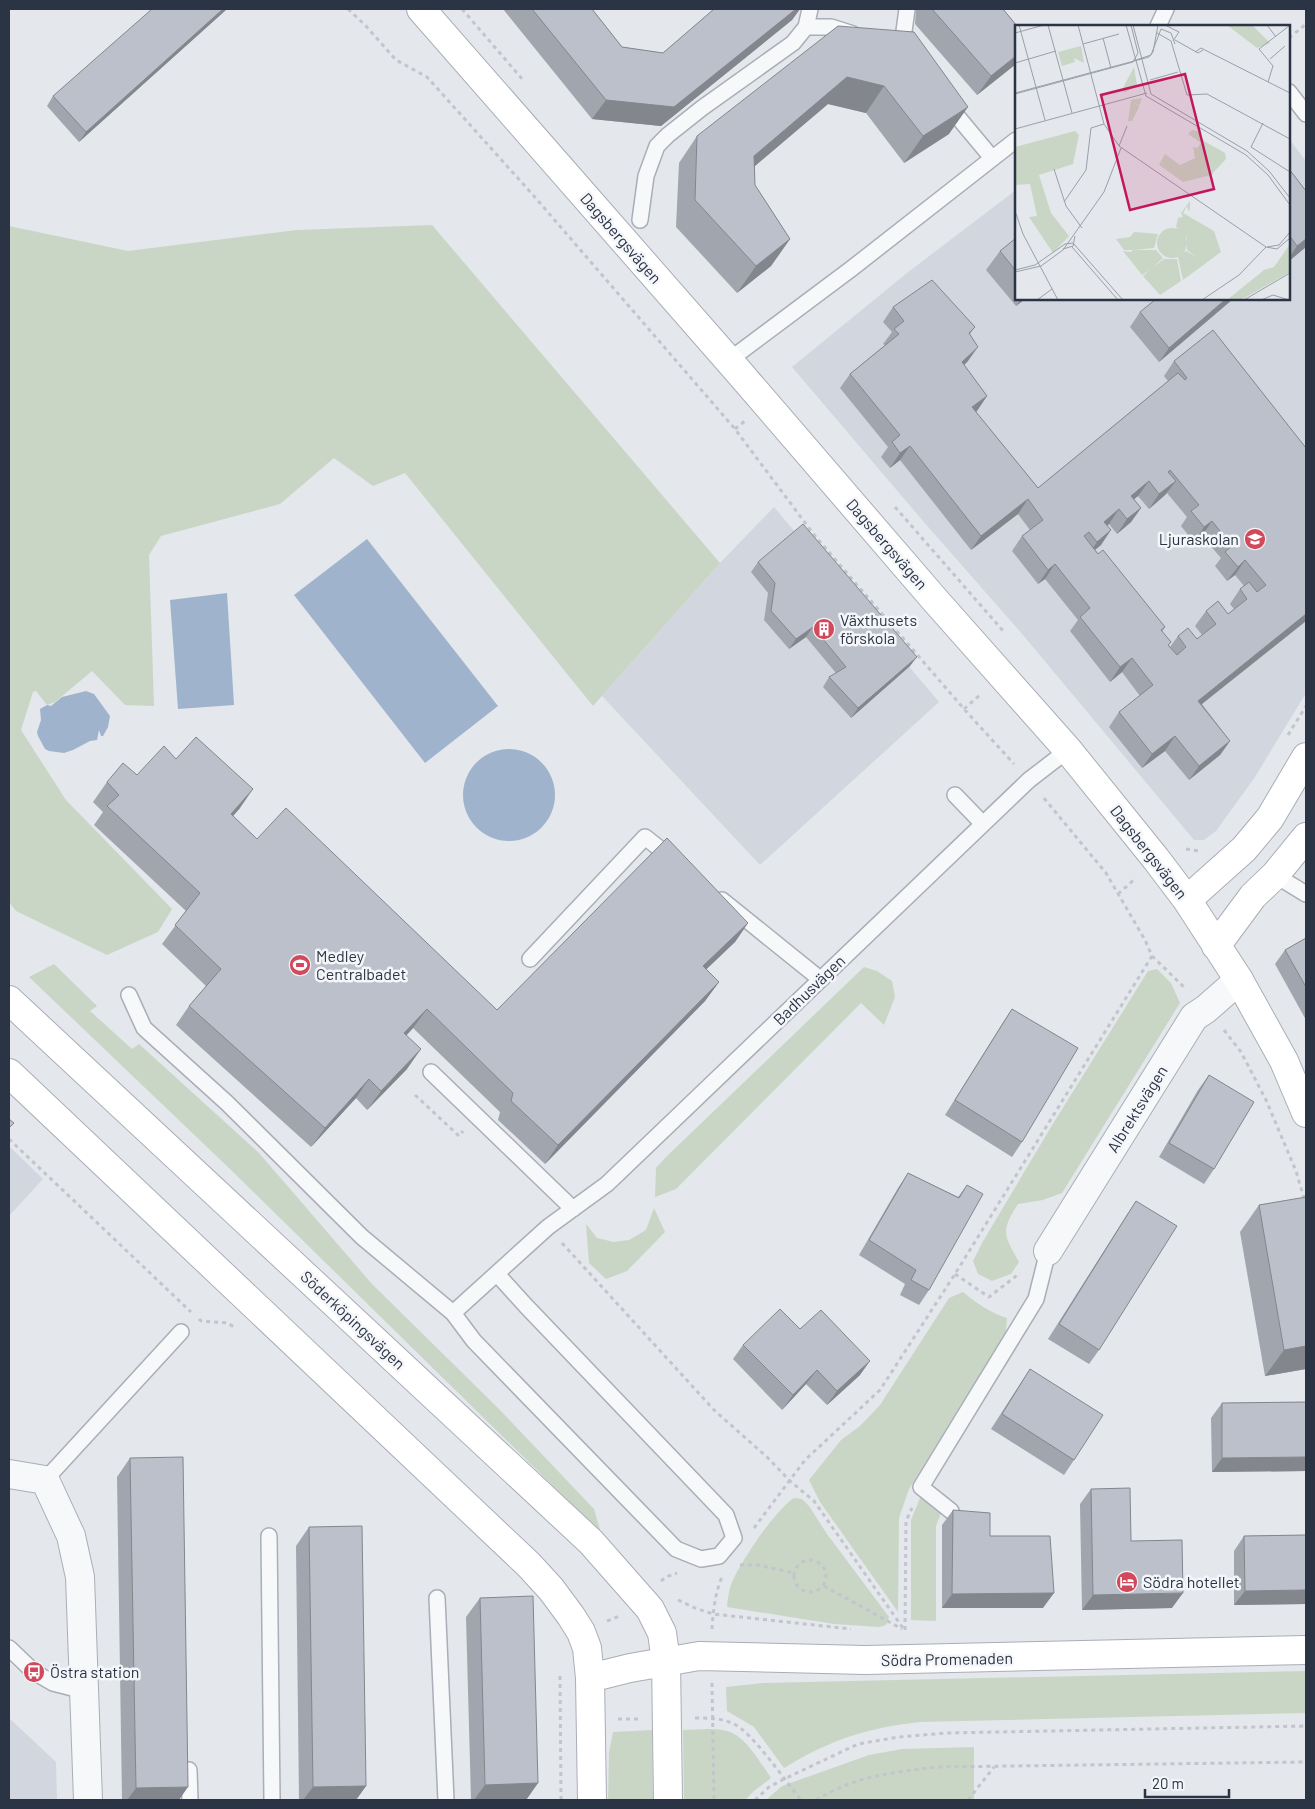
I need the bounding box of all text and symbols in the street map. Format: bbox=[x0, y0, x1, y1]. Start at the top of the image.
inset map bbox=[1015, 25, 1290, 300]
street label: Dagsbergsvägen bbox=[577, 188, 666, 287]
street label: Dagsbergsvägen bbox=[843, 494, 932, 593]
school or university icon: Ljuraskolan bbox=[1243, 527, 1267, 551]
place label: Ljuraskolan bbox=[1159, 529, 1239, 548]
place label: Växthusets förskola bbox=[840, 610, 917, 647]
building icon: Växthusets förskola bbox=[812, 617, 836, 641]
street label: Dagsbergsvägen bbox=[1107, 801, 1192, 902]
place label: Medley Centralbadet bbox=[316, 946, 406, 983]
street label: Badhusvägen bbox=[769, 951, 849, 1029]
sports icon: Medley Centralbadet bbox=[288, 953, 312, 977]
street label: Albrektsvägen bbox=[1102, 1062, 1171, 1156]
street label: Söderköpingsvägen bbox=[297, 1266, 409, 1373]
hotel icon: Södra hotellet bbox=[1115, 1570, 1139, 1594]
place label: Södra hotellet bbox=[1143, 1572, 1240, 1591]
street label: Södra Promenaden bbox=[881, 1648, 1013, 1669]
bus stop icon: Östra station bbox=[22, 1660, 46, 1684]
place label: Östra station bbox=[50, 1662, 140, 1681]
scale bar bbox=[1145, 1766, 1229, 1798]
text: 20 m bbox=[1152, 1774, 1184, 1792]

